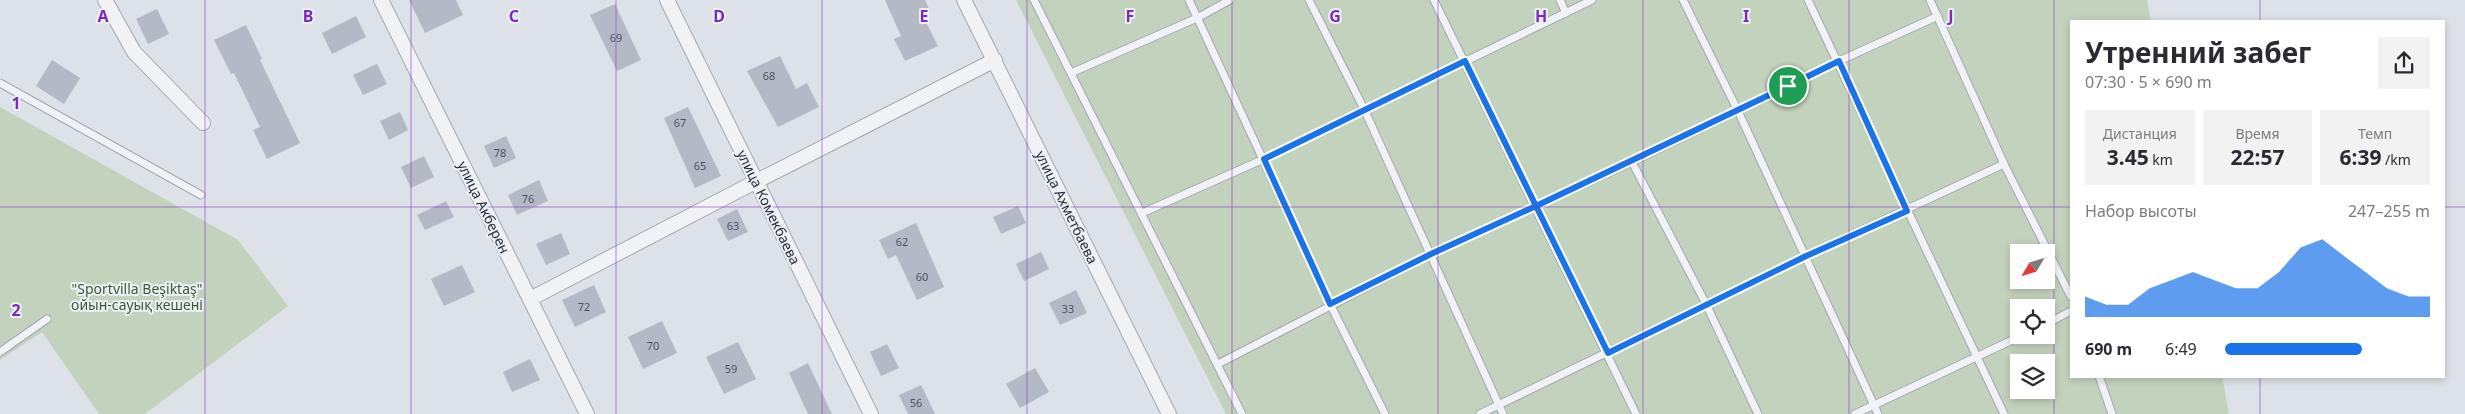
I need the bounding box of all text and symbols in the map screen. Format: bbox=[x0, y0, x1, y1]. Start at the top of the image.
text: A bbox=[97, 5, 109, 27]
text: B bbox=[303, 5, 313, 27]
text: C bbox=[509, 5, 519, 27]
text: D bbox=[713, 5, 725, 27]
text: E bbox=[920, 5, 929, 27]
text: F bbox=[1126, 5, 1134, 27]
text: G bbox=[1329, 5, 1341, 27]
text: H bbox=[1535, 5, 1547, 27]
text: I bbox=[1743, 5, 1749, 27]
text: J bbox=[1946, 5, 1954, 27]
house number: 69 bbox=[610, 30, 622, 45]
text: Утренний забег bbox=[2085, 33, 2311, 71]
button: share bbox=[2378, 37, 2430, 89]
pin bbox=[1767, 65, 1809, 107]
house number: 68 bbox=[763, 68, 775, 83]
text: 07:30 · 5 × 690 m bbox=[2085, 71, 2212, 93]
icon: arrive bbox=[1774, 72, 1802, 100]
text: 1 bbox=[11, 92, 21, 114]
house number: 67 bbox=[674, 115, 686, 130]
text: Дистанция bbox=[2103, 124, 2177, 143]
text: Время bbox=[2235, 124, 2280, 143]
text: Темп bbox=[2358, 124, 2392, 143]
text: 3.45 bbox=[2107, 143, 2149, 171]
text: 22:57 bbox=[2231, 143, 2284, 171]
text: 6:39 bbox=[2339, 143, 2381, 171]
house number: 78 bbox=[494, 145, 506, 160]
street label: улица Комекбаева bbox=[733, 146, 805, 268]
street label: улица Ахметбаева bbox=[1031, 147, 1103, 267]
text: km bbox=[2149, 150, 2173, 169]
text: /km bbox=[2381, 150, 2411, 169]
street label: улица Акберен bbox=[453, 158, 515, 256]
house number: 65 bbox=[694, 158, 706, 173]
house number: 76 bbox=[522, 191, 534, 206]
text: Набор высоты bbox=[2085, 200, 2197, 222]
text: 247–255 m bbox=[2348, 200, 2430, 222]
house number: 63 bbox=[727, 218, 739, 233]
house number: 62 bbox=[896, 234, 908, 249]
north arrow bbox=[2010, 244, 2055, 289]
map controls bbox=[2010, 244, 2055, 399]
house number: 60 bbox=[916, 269, 928, 284]
park label: "Sportvilla Beşiktaş" ойын-сауық кешені bbox=[71, 279, 203, 314]
text: 2 bbox=[11, 299, 21, 321]
house number: 72 bbox=[578, 299, 590, 314]
button: locate bbox=[2010, 299, 2055, 344]
house number: 33 bbox=[1062, 301, 1074, 316]
house number: 70 bbox=[647, 338, 659, 353]
text: 690 m bbox=[2085, 338, 2132, 360]
text: 6:49 bbox=[2165, 338, 2197, 360]
button: layers bbox=[2010, 354, 2055, 399]
house number: 59 bbox=[725, 361, 737, 376]
house number: 56 bbox=[910, 395, 922, 410]

